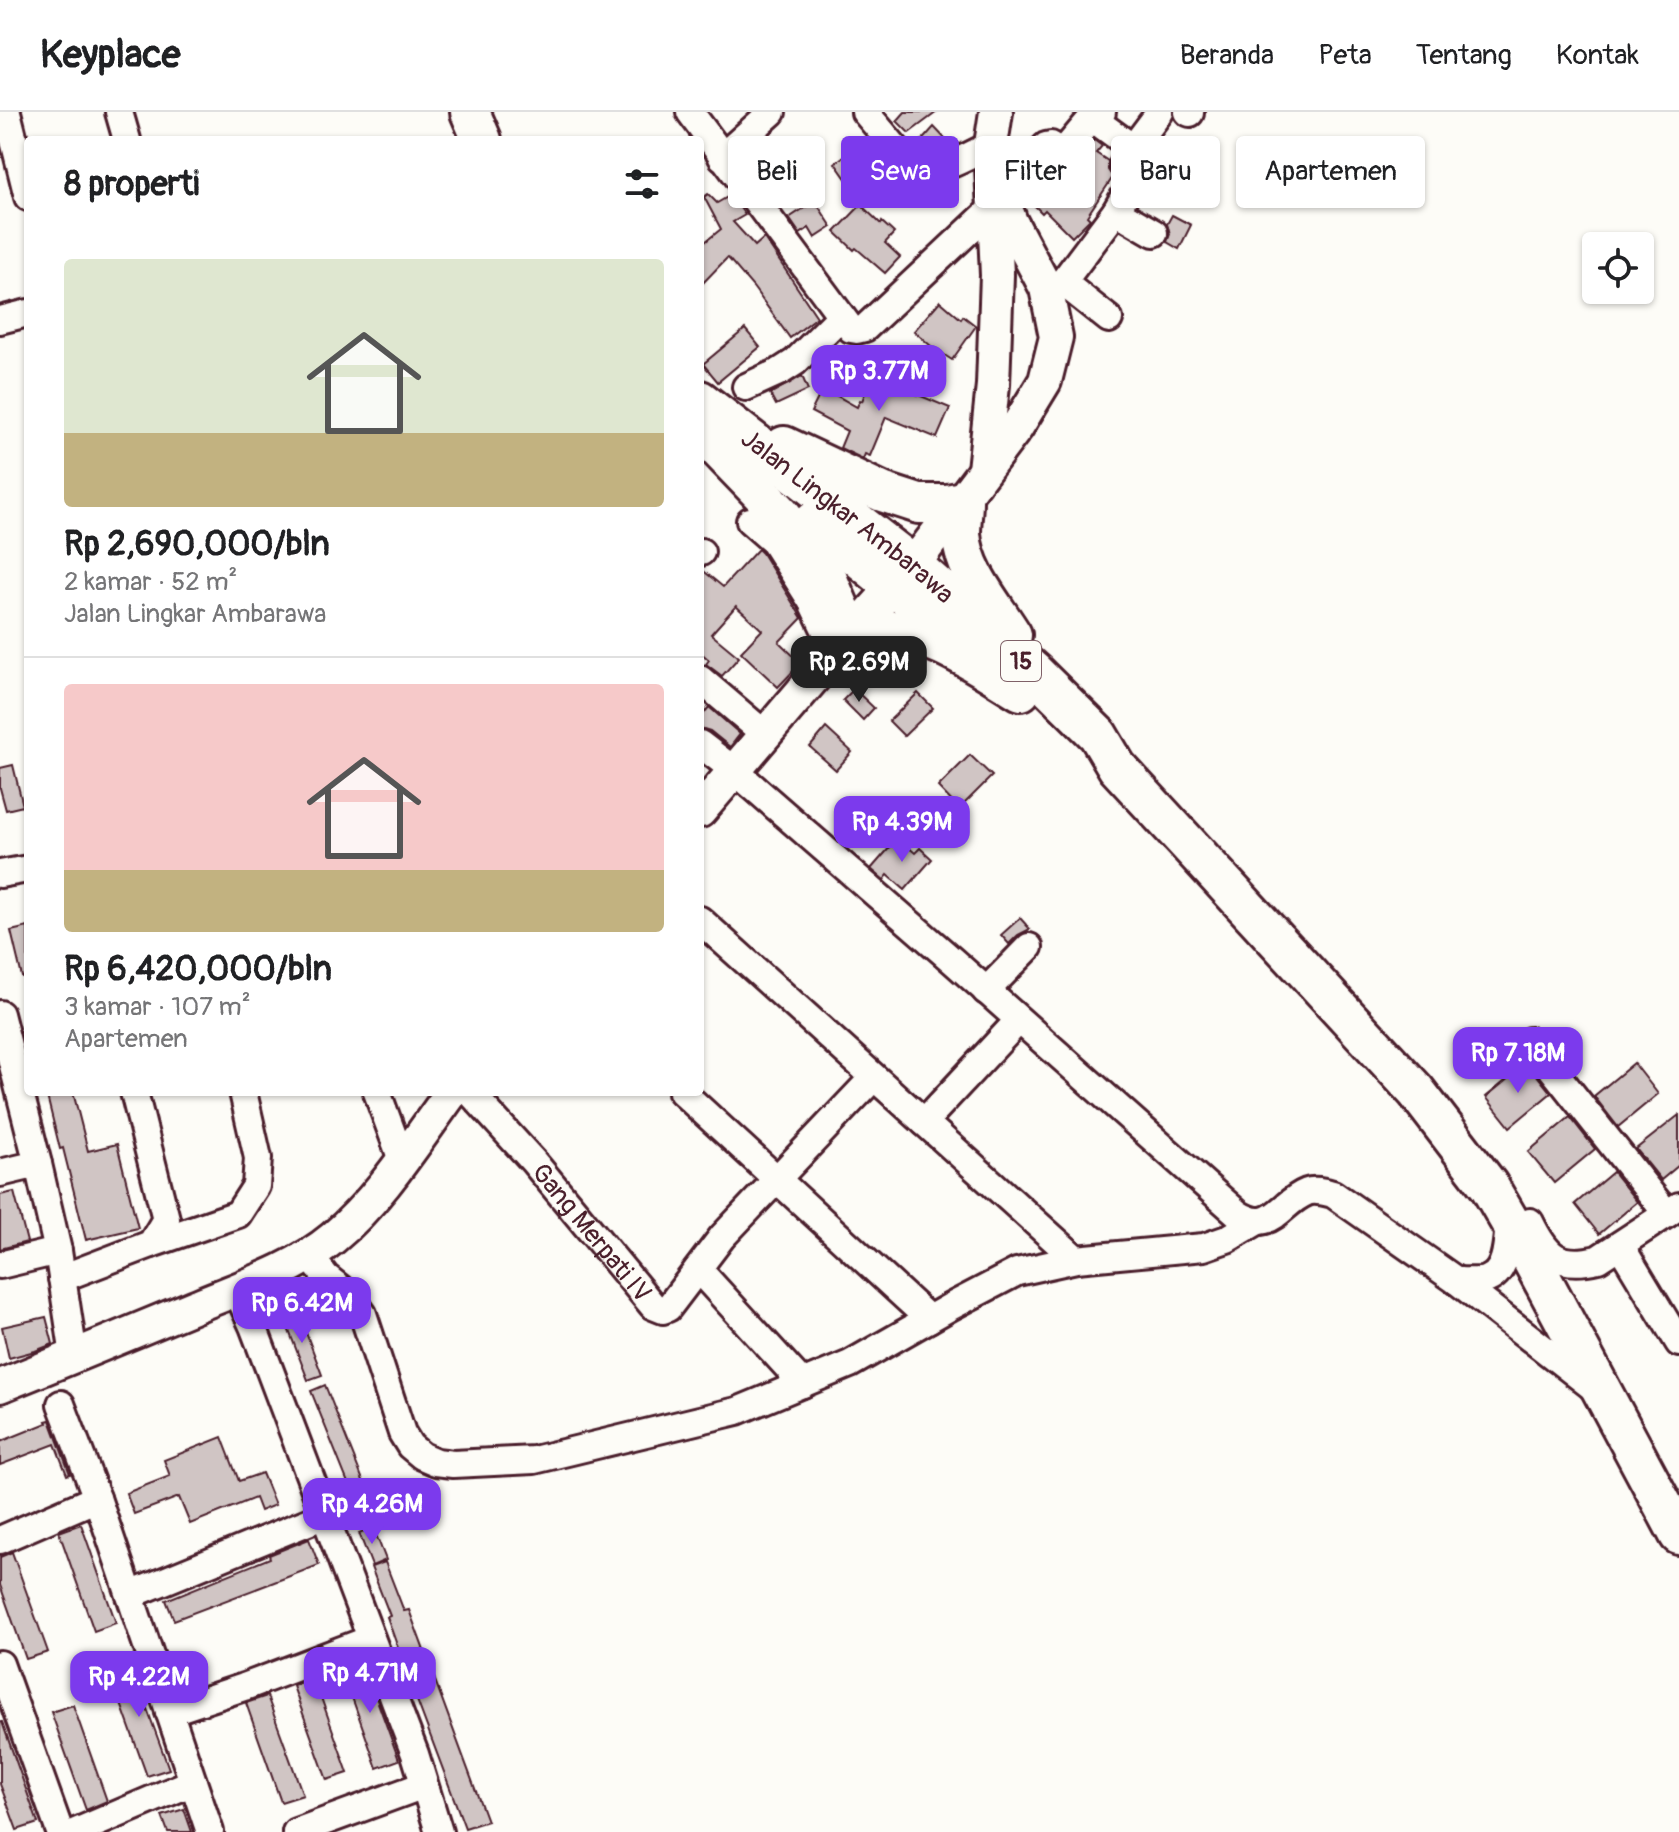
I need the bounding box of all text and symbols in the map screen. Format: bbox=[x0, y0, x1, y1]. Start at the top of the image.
text: Keyplace bbox=[40, 31, 181, 79]
text: Beranda bbox=[1180, 38, 1274, 73]
text: Peta bbox=[1318, 38, 1372, 73]
text: Tentang bbox=[1416, 38, 1512, 73]
text: Kontak bbox=[1556, 38, 1639, 73]
chip: Beli bbox=[728, 136, 825, 208]
chip: Sewa bbox=[841, 136, 959, 208]
chip: Filter bbox=[975, 136, 1095, 208]
chip: Baru bbox=[1111, 136, 1220, 208]
chip: Apartemen bbox=[1236, 136, 1425, 208]
icon: filters bbox=[620, 162, 664, 206]
text: 8 properti bbox=[64, 163, 199, 206]
map controls bbox=[1582, 232, 1654, 304]
button: locate bbox=[1582, 232, 1654, 304]
icon: home bbox=[292, 311, 436, 455]
pin: Rp 3.77M bbox=[796, 345, 962, 413]
text: Rp 3.77M bbox=[829, 355, 929, 387]
street label: Jalan Lingkar Ambarawa bbox=[734, 423, 960, 611]
text: Rp 2,690,000/bln bbox=[64, 523, 330, 566]
text: 2 kamar · 52 m² bbox=[64, 566, 238, 598]
text: Jalan Lingkar Ambarawa bbox=[64, 598, 326, 630]
pin: Rp 2.69M bbox=[776, 636, 942, 704]
road number: 15 bbox=[1001, 641, 1041, 681]
text: Rp 2.69M bbox=[809, 646, 909, 678]
icon: home bbox=[292, 736, 436, 880]
pin: Rp 4.39M bbox=[819, 796, 985, 864]
text: Rp 4.39M bbox=[852, 806, 952, 838]
text: Rp 6,420,000/bln bbox=[64, 948, 332, 991]
text: 3 kamar · 107 m² bbox=[64, 991, 251, 1023]
text: Apartemen bbox=[64, 1023, 188, 1055]
pin: Rp 7.18M bbox=[1435, 1027, 1601, 1095]
text: Rp 7.18M bbox=[1471, 1037, 1565, 1069]
street label: Gang Merpati IV bbox=[525, 1157, 658, 1309]
pin: Rp 6.42M bbox=[219, 1277, 385, 1345]
text: Rp 6.42M bbox=[251, 1287, 353, 1319]
pin: Rp 4.26M bbox=[289, 1478, 455, 1546]
text: Rp 4.26M bbox=[321, 1488, 423, 1520]
pin: Rp 4.71M bbox=[287, 1647, 453, 1715]
pin: Rp 4.22M bbox=[56, 1651, 222, 1719]
text: Rp 4.71M bbox=[322, 1657, 418, 1689]
text: Rp 4.22M bbox=[88, 1661, 190, 1693]

